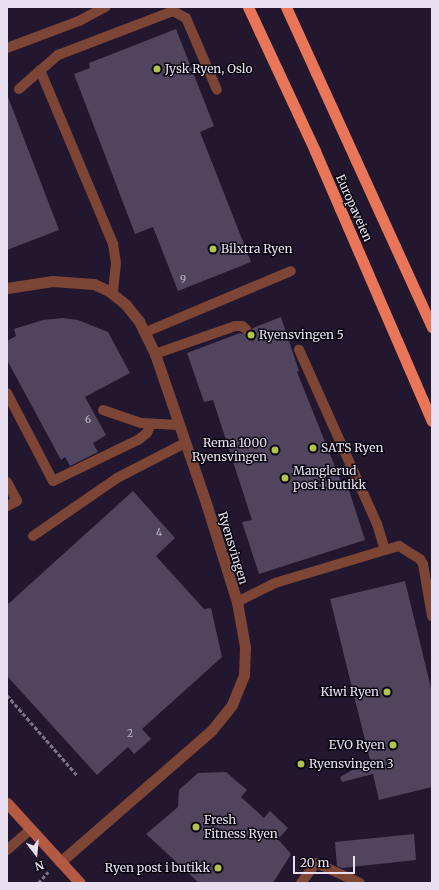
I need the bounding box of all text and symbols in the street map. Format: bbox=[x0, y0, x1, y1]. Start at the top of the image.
place label: Jysk Ryen, Oslo bbox=[165, 62, 252, 76]
marker: Jysk Ryen, Oslo bbox=[152, 64, 162, 74]
street label: Europaveien bbox=[333, 172, 375, 244]
place label: Bilxtra Ryen bbox=[221, 242, 292, 256]
marker: Bilxtra Ryen bbox=[208, 244, 218, 254]
house number: 9 bbox=[180, 274, 186, 286]
place label: Ryensvingen 5 bbox=[259, 328, 344, 342]
marker: Ryensvingen 5 bbox=[246, 330, 256, 340]
house number: 6 bbox=[85, 414, 91, 426]
place label: Rema 1000 Ryensvingen bbox=[192, 436, 267, 464]
place label: SATS Ryen bbox=[321, 441, 383, 455]
marker: SATS Ryen bbox=[308, 443, 318, 453]
marker: Rema 1000 Ryensvingen bbox=[270, 445, 280, 455]
place label: Manglerud post i butikk bbox=[293, 464, 366, 492]
marker: Manglerud post i butikk bbox=[280, 473, 290, 483]
street label: Ryensvingen bbox=[215, 510, 251, 586]
house number: 4 bbox=[156, 527, 162, 539]
place label: Kiwi Ryen bbox=[320, 685, 379, 699]
marker: Kiwi Ryen bbox=[382, 687, 392, 697]
house number: 2 bbox=[127, 728, 133, 740]
place label: EVO Ryen bbox=[329, 738, 385, 752]
marker: EVO Ryen bbox=[388, 740, 398, 750]
place label: Ryensvingen 3 bbox=[309, 757, 394, 771]
marker: Ryensvingen 3 bbox=[296, 759, 306, 769]
place label: Fresh Fitness Ryen bbox=[204, 813, 278, 841]
marker: Fresh Fitness Ryen bbox=[191, 822, 201, 832]
north arrow bbox=[16, 834, 56, 874]
scale bar bbox=[295, 848, 357, 874]
text: 20 m bbox=[300, 855, 329, 870]
text: N bbox=[33, 858, 45, 873]
place label: Ryen post i butikk bbox=[105, 861, 210, 875]
marker: Ryen post i butikk bbox=[213, 863, 223, 873]

